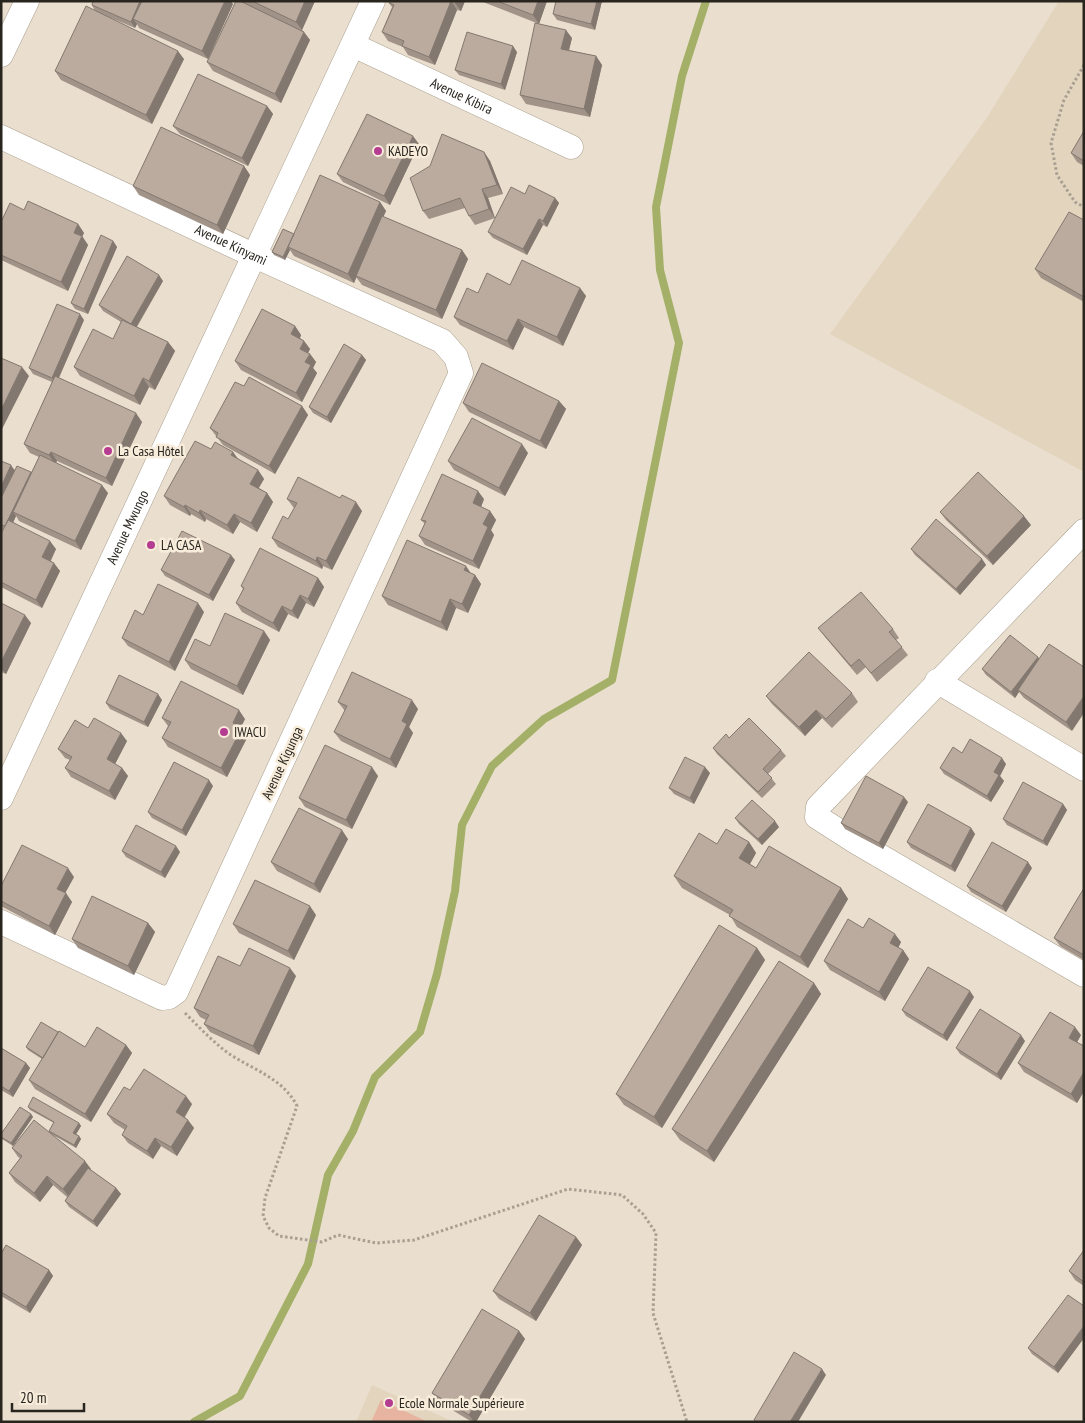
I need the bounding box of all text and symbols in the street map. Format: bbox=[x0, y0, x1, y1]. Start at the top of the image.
street label: Avenue Kibira bbox=[428, 74, 496, 118]
place label: KADEYO bbox=[388, 142, 428, 160]
marker: KADEYO bbox=[372, 145, 384, 157]
street label: Avenue Kinyami bbox=[192, 220, 270, 269]
place label: La Casa Hôtel bbox=[118, 442, 184, 460]
marker: La Casa Hôtel bbox=[102, 445, 114, 457]
street label: Avenue Mwungo bbox=[102, 487, 153, 567]
place label: LA CASA bbox=[161, 536, 202, 554]
marker: LA CASA bbox=[145, 539, 157, 551]
place label: IWACU bbox=[234, 723, 266, 741]
street label: Avenue Kigunga bbox=[257, 724, 307, 802]
marker: IWACU bbox=[218, 726, 230, 738]
scale bar bbox=[12, 1380, 85, 1412]
text: 20 m bbox=[20, 1388, 46, 1407]
place label: Ecole Normale Supérieure bbox=[399, 1394, 524, 1412]
marker: Ecole Normale Supérieure bbox=[383, 1397, 395, 1409]

